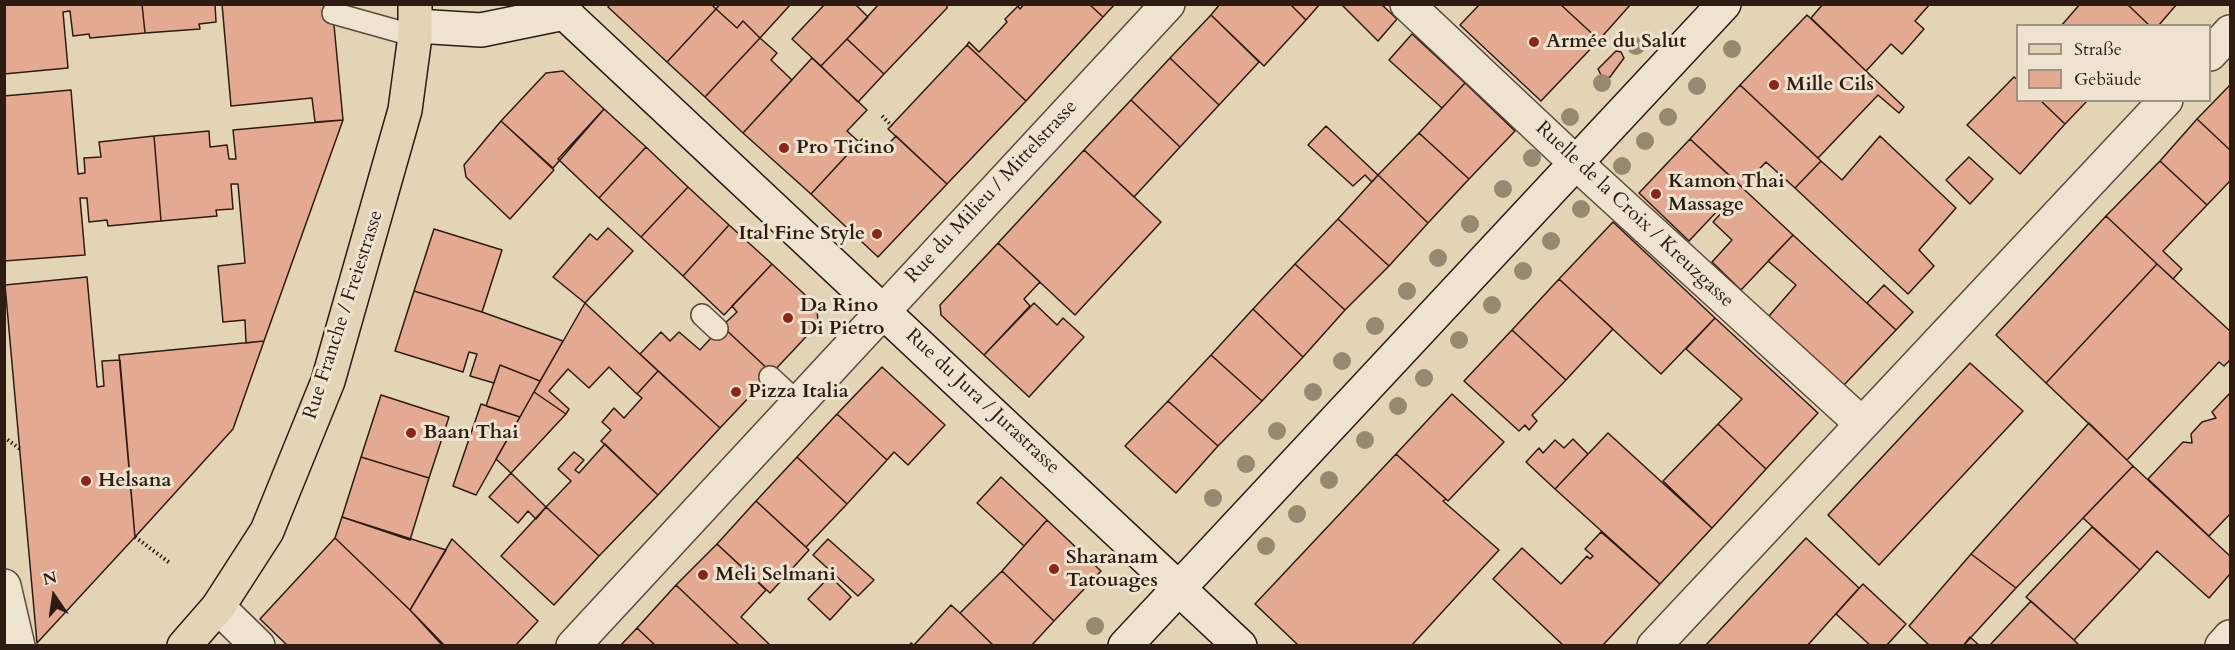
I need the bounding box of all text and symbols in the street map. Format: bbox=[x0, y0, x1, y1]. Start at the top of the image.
legend bbox=[2016, 24, 2211, 102]
place label: Armée du Salut bbox=[1546, 30, 1686, 54]
marker: Armée du Salut bbox=[1527, 35, 1541, 49]
text: Straße bbox=[2074, 37, 2122, 62]
text: Gebäude bbox=[2074, 67, 2142, 92]
place label: Mille Cils bbox=[1786, 73, 1874, 97]
marker: Mille Cils bbox=[1767, 78, 1781, 92]
street label: Rue du Milieu / Mittelstrasse bbox=[901, 96, 1083, 288]
street label: Ruelle de la Croix / Kreuzgasse bbox=[1530, 117, 1738, 313]
place label: Pro Ticino bbox=[796, 136, 894, 160]
marker: Pro Ticino bbox=[777, 141, 791, 155]
place label: Kamon Thai Massage bbox=[1668, 170, 1785, 217]
marker: Kamon Thai Massage bbox=[1649, 187, 1663, 201]
street label: Rue Franche / Freiestrasse bbox=[299, 207, 389, 423]
place label: Ital Fine Style bbox=[738, 222, 865, 246]
marker: Ital Fine Style bbox=[870, 227, 884, 241]
place label: Da Rino Di Pietro bbox=[800, 294, 884, 341]
marker: Da Rino Di Pietro bbox=[781, 311, 795, 325]
street label: Rue du Jura / Jurastrasse bbox=[900, 324, 1064, 480]
place label: Pizza Italia bbox=[748, 380, 849, 404]
marker: Pizza Italia bbox=[729, 385, 743, 399]
place label: Baan Thai bbox=[423, 421, 519, 445]
marker: Baan Thai bbox=[404, 426, 418, 440]
place label: Helsana bbox=[98, 469, 171, 493]
marker: Helsana bbox=[79, 474, 93, 488]
place label: Sharanam Tatouages bbox=[1066, 546, 1158, 593]
marker: Sharanam Tatouages bbox=[1047, 562, 1061, 576]
place label: Meli Selmani bbox=[715, 563, 836, 587]
north arrow bbox=[24, 566, 84, 626]
text: N bbox=[41, 566, 59, 591]
marker: Meli Selmani bbox=[696, 568, 710, 582]

